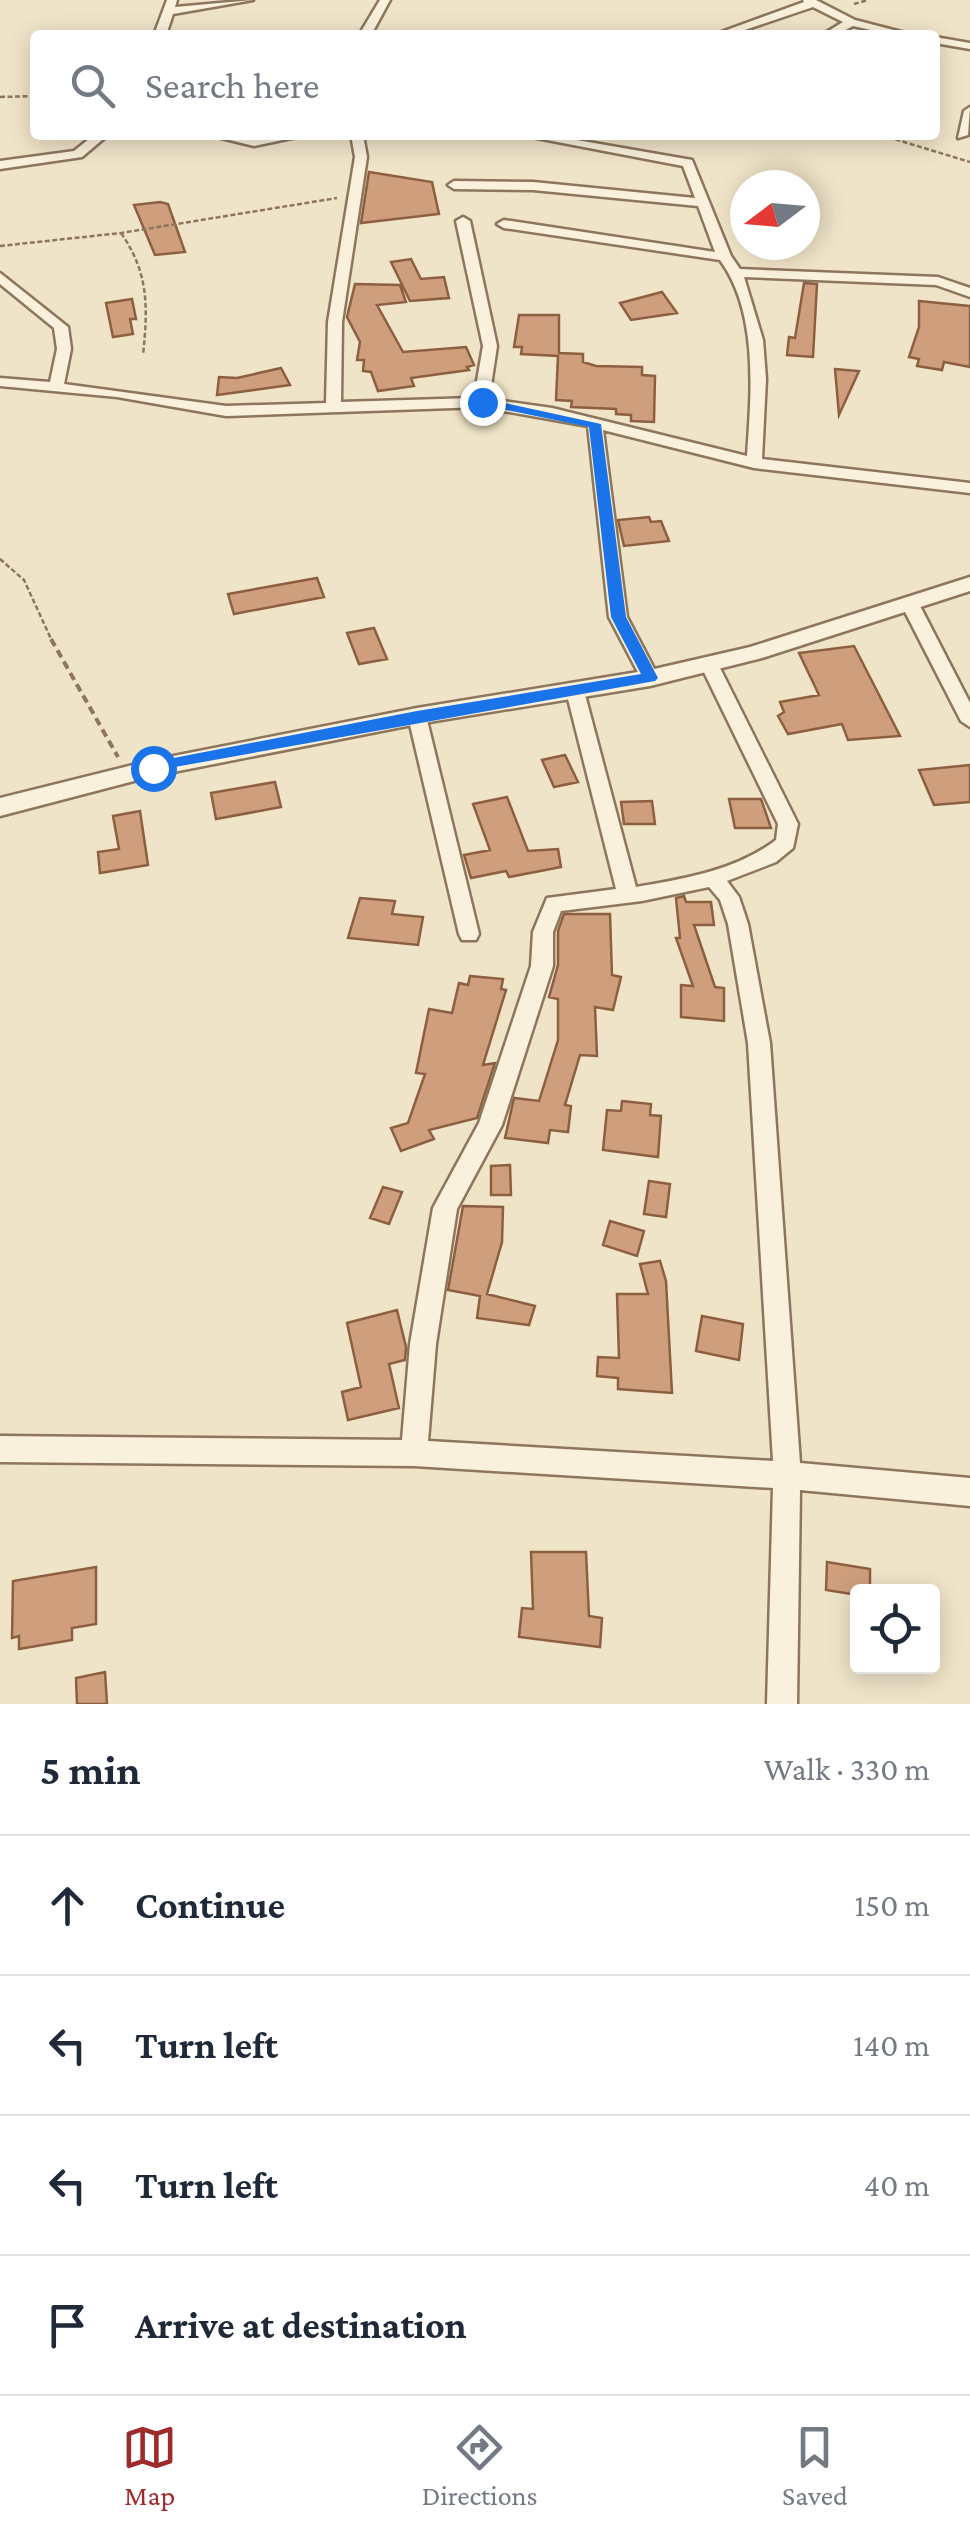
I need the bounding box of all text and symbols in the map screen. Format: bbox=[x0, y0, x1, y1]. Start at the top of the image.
search box bbox=[30, 30, 940, 140]
icon: search bbox=[65, 58, 120, 113]
text: Search here bbox=[145, 64, 319, 106]
north arrow bbox=[730, 170, 820, 260]
route end bbox=[460, 380, 506, 426]
route start bbox=[131, 746, 177, 792]
map controls bbox=[850, 1584, 940, 1674]
button: locate bbox=[850, 1584, 940, 1674]
text: 5 min bbox=[40, 1746, 141, 1793]
text: Walk · 330 m bbox=[764, 1751, 930, 1787]
icon: ahead bbox=[40, 1878, 95, 1933]
text: Continue bbox=[135, 1884, 285, 1926]
text: 150 m bbox=[854, 1887, 930, 1923]
icon: left bbox=[40, 2018, 95, 2073]
text: Turn left bbox=[135, 2024, 278, 2066]
text: 140 m bbox=[853, 2027, 930, 2063]
icon: left bbox=[40, 2158, 95, 2213]
text: Turn left bbox=[135, 2164, 278, 2206]
text: 40 m bbox=[864, 2167, 930, 2203]
icon: arrive bbox=[40, 2298, 95, 2353]
text: Arrive at destination bbox=[135, 2304, 467, 2346]
tab: Map bbox=[122, 2420, 177, 2511]
tab: Directions bbox=[422, 2420, 538, 2511]
tab: Saved bbox=[782, 2420, 848, 2511]

